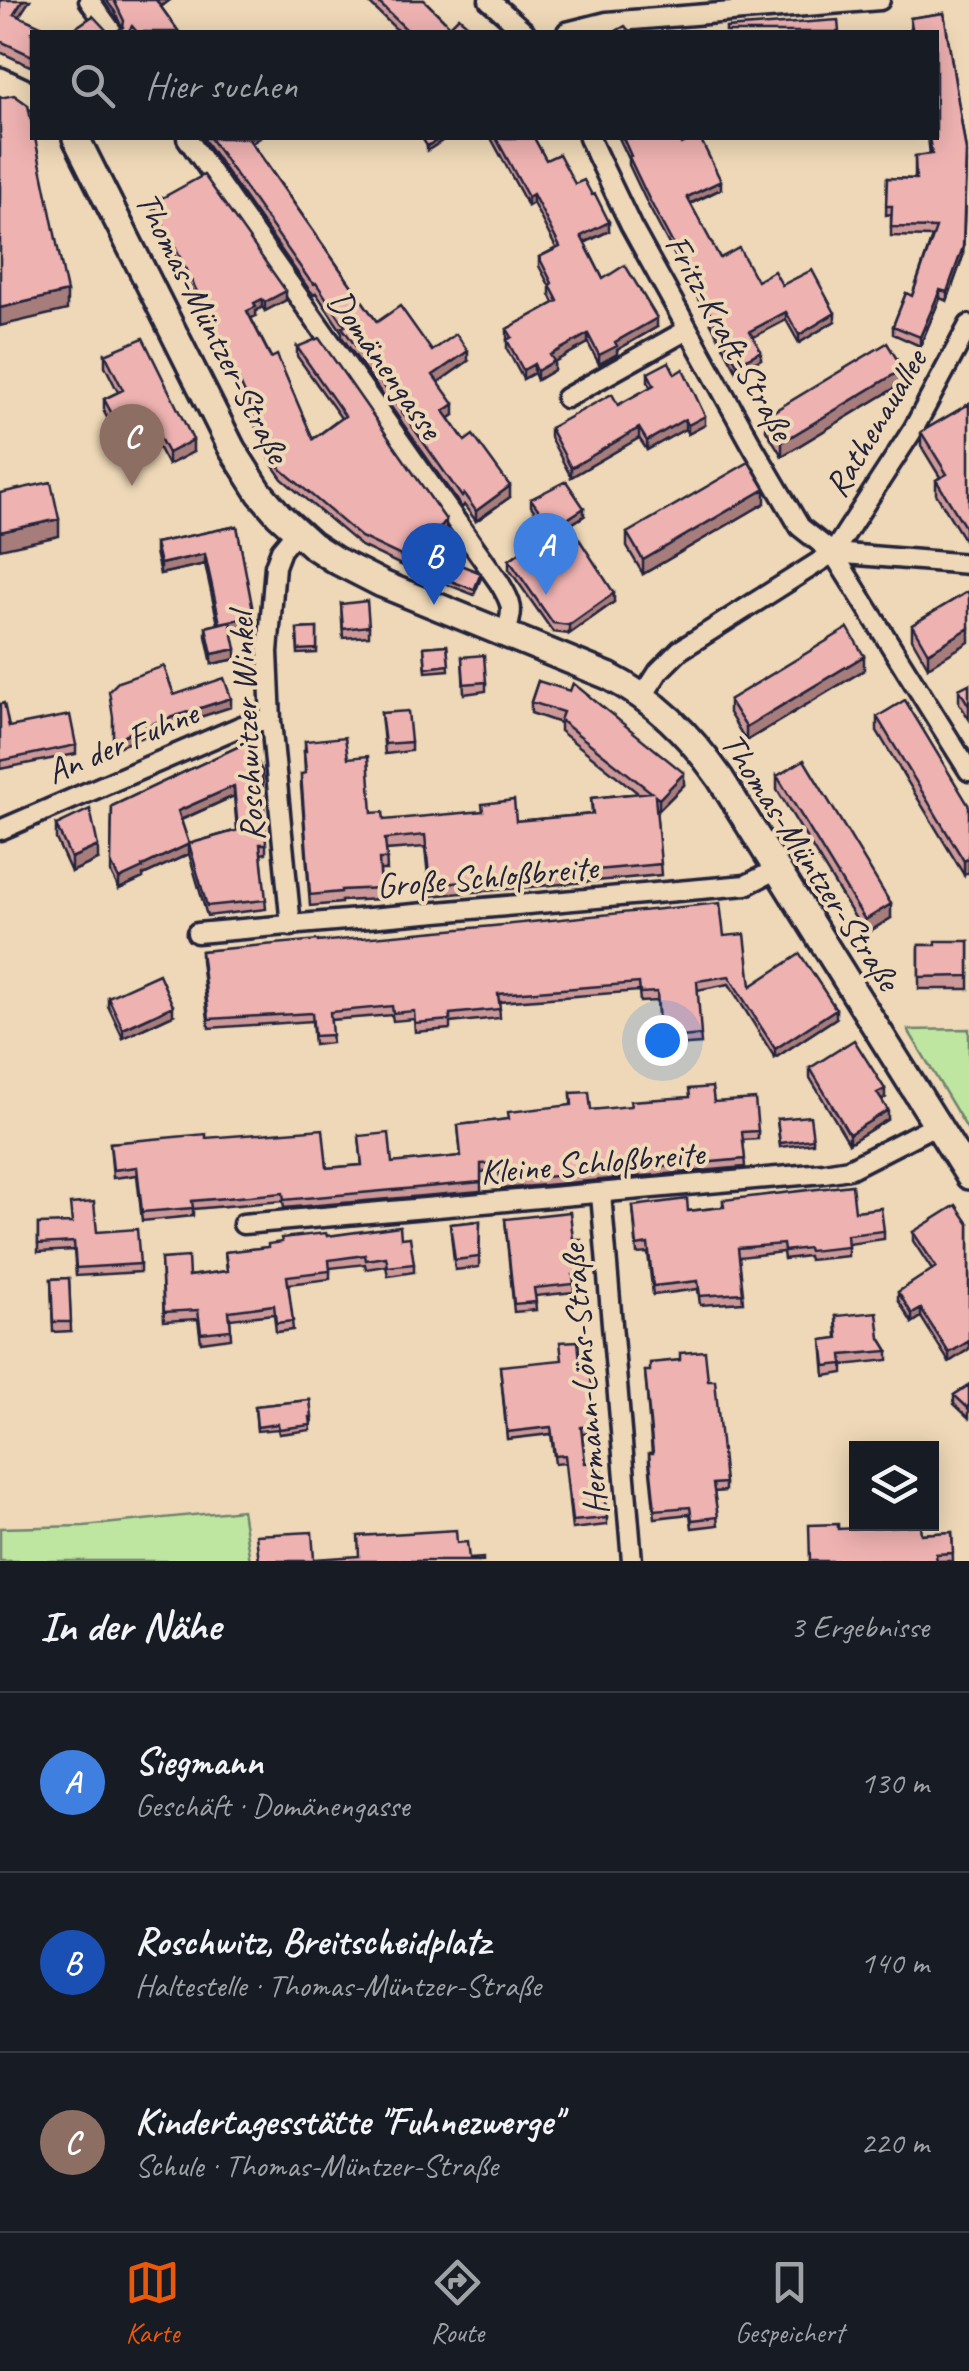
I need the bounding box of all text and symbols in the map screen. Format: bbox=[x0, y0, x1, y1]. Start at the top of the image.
search box bbox=[30, 30, 939, 140]
icon: search bbox=[65, 58, 120, 113]
text: Hier suchen bbox=[145, 62, 297, 109]
street label: Thomas-Müntzer-Straße bbox=[125, 184, 302, 473]
street label: Fritz-Kraft-Straße bbox=[655, 226, 806, 450]
street label: Domänengasse bbox=[318, 281, 455, 450]
street label: Rathenauallee bbox=[814, 339, 938, 505]
pin: C bbox=[100, 404, 164, 486]
pin: A bbox=[514, 512, 578, 595]
pin: B bbox=[402, 522, 466, 605]
street label: Roschwitzer Winkel bbox=[218, 605, 275, 843]
street label: An der Fuhne bbox=[40, 689, 207, 794]
street label: Thomas-Müntzer-Straße bbox=[710, 724, 912, 1001]
street label: Große Schloßbreite bbox=[375, 844, 602, 909]
your location bbox=[637, 1015, 688, 1066]
street label: Kleine Schloßbreite bbox=[478, 1130, 708, 1195]
street label: Hermann-Löns-Straße bbox=[550, 1240, 619, 1517]
map controls bbox=[849, 1441, 939, 1531]
button: layers bbox=[849, 1441, 939, 1531]
text: In der Nähe bbox=[40, 1600, 221, 1653]
text: 3 Ergebnisse bbox=[790, 1606, 929, 1647]
text: Siegmann bbox=[135, 1738, 263, 1785]
text: A bbox=[64, 1762, 81, 1803]
text: 130 m bbox=[860, 1762, 929, 1803]
text: Geschäft · Domänengasse bbox=[135, 1785, 409, 1826]
text: Roschwitz, Breitscheidplatz bbox=[135, 1918, 490, 1965]
text: B bbox=[64, 1942, 81, 1983]
text: 140 m bbox=[860, 1942, 929, 1983]
text: Haltestelle · Thomas-Müntzer-Straße bbox=[135, 1965, 541, 2006]
text: Kindertagesstätte "Fuhnezwerge" bbox=[135, 2098, 561, 2145]
text: C bbox=[65, 2122, 80, 2163]
text: 220 m bbox=[860, 2122, 929, 2163]
text: Schule · Thomas-Müntzer-Straße bbox=[135, 2145, 498, 2186]
tab: Karte bbox=[125, 2255, 180, 2350]
tab: Route bbox=[430, 2255, 485, 2350]
tab: Gespeichert bbox=[735, 2255, 844, 2350]

